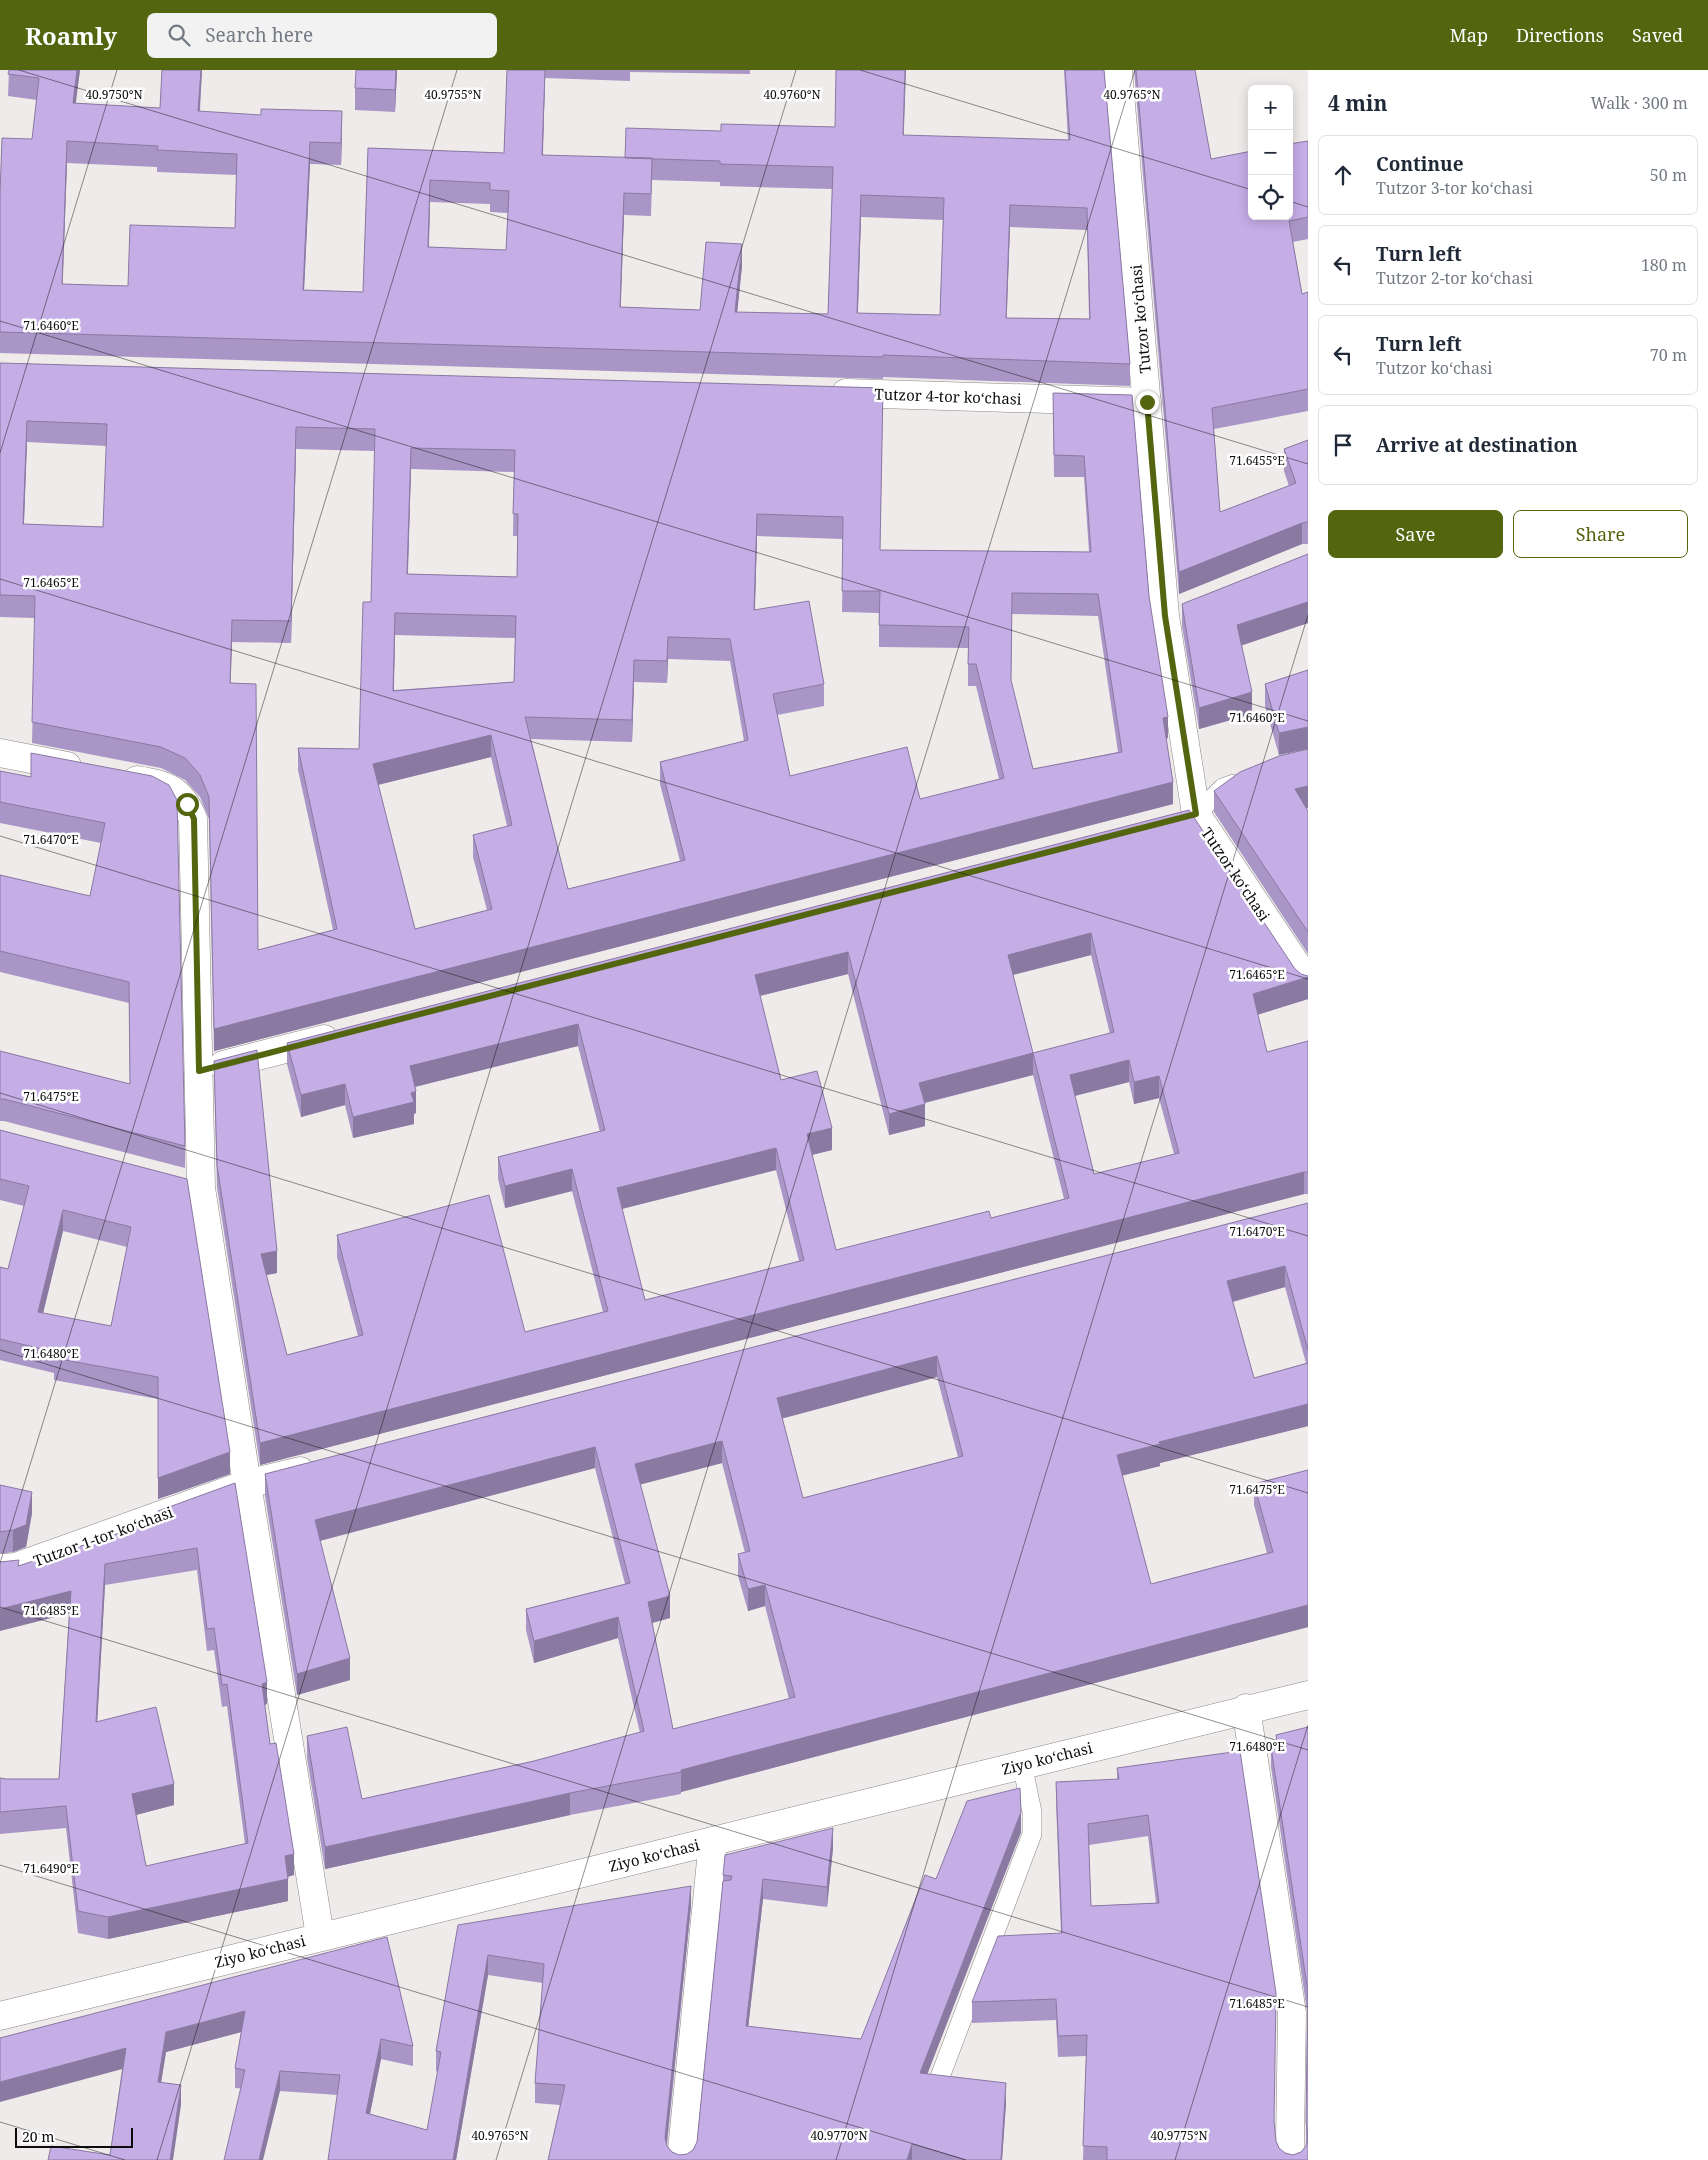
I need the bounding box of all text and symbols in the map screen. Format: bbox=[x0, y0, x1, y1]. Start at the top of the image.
search box bbox=[147, 13, 497, 58]
text: Roamly bbox=[25, 19, 117, 52]
icon: search bbox=[165, 21, 193, 49]
text: Search here bbox=[205, 22, 313, 48]
text: Map bbox=[1450, 23, 1488, 47]
text: Directions bbox=[1516, 23, 1604, 47]
text: Saved bbox=[1632, 23, 1683, 47]
map controls bbox=[1248, 85, 1293, 220]
button: + bbox=[1248, 85, 1293, 130]
text: 40.9750°N bbox=[85, 86, 143, 103]
text: 40.9755°N bbox=[424, 86, 482, 103]
text: 40.9760°N bbox=[763, 86, 821, 103]
text: 40.9765°N bbox=[1103, 86, 1161, 103]
text: 4 min bbox=[1328, 89, 1387, 117]
text: Walk · 300 m bbox=[1591, 92, 1688, 114]
button: − bbox=[1248, 130, 1293, 175]
text: Continue bbox=[1376, 151, 1464, 177]
icon: ahead bbox=[1329, 161, 1357, 189]
text: 50 m bbox=[1650, 164, 1687, 186]
button: locate bbox=[1248, 175, 1293, 220]
text: Tutzor 3-tor koʻchasi bbox=[1376, 177, 1533, 199]
text: Turn left bbox=[1376, 241, 1462, 267]
icon: left bbox=[1329, 251, 1357, 279]
text: 180 m bbox=[1641, 254, 1687, 276]
street label: Tutzor koʻchasi bbox=[1125, 264, 1155, 374]
text: Tutzor 2-tor koʻchasi bbox=[1376, 267, 1533, 289]
text: 71.6460°E bbox=[23, 317, 79, 334]
text: Turn left bbox=[1376, 331, 1462, 357]
icon: left bbox=[1329, 341, 1357, 369]
text: 70 m bbox=[1650, 344, 1687, 366]
text: Tutzor koʻchasi bbox=[1376, 357, 1492, 379]
street label: Tutzor 4-tor koʻchasi bbox=[874, 383, 1022, 409]
route end bbox=[1136, 391, 1159, 414]
icon: arrive bbox=[1329, 431, 1357, 459]
text: Arrive at destination bbox=[1376, 432, 1578, 458]
text: 71.6455°E bbox=[1229, 452, 1285, 469]
button: Save bbox=[1328, 510, 1503, 558]
button: Share bbox=[1513, 510, 1688, 558]
text: 71.6465°E bbox=[23, 574, 79, 591]
text: 71.6460°E bbox=[1229, 709, 1285, 726]
route start bbox=[176, 793, 199, 816]
street label: Tutzor koʻchasi bbox=[1197, 823, 1275, 925]
text: 71.6470°E bbox=[23, 831, 79, 848]
text: 71.6465°E bbox=[1229, 966, 1285, 983]
text: 71.6475°E bbox=[23, 1088, 79, 1105]
text: 71.6470°E bbox=[1229, 1223, 1285, 1240]
text: 71.6480°E bbox=[23, 1345, 79, 1362]
text: 71.6475°E bbox=[1229, 1481, 1285, 1498]
street label: Tutzor 1-tor koʻchasi bbox=[30, 1501, 176, 1571]
text: 71.6485°E bbox=[23, 1602, 79, 1619]
street label: Ziyo koʻchasi bbox=[1000, 1737, 1094, 1779]
text: 71.6480°E bbox=[1229, 1738, 1285, 1755]
street label: Ziyo koʻchasi bbox=[607, 1834, 701, 1876]
text: 71.6490°E bbox=[23, 1860, 79, 1877]
street label: Ziyo koʻchasi bbox=[213, 1930, 307, 1972]
text: 71.6485°E bbox=[1229, 1995, 1285, 2012]
scale bar bbox=[15, 2125, 132, 2148]
text: 20 m bbox=[22, 2127, 55, 2146]
text: 40.9765°N bbox=[471, 2127, 529, 2144]
text: 40.9770°N bbox=[810, 2127, 868, 2144]
text: 40.9775°N bbox=[1150, 2127, 1208, 2144]

